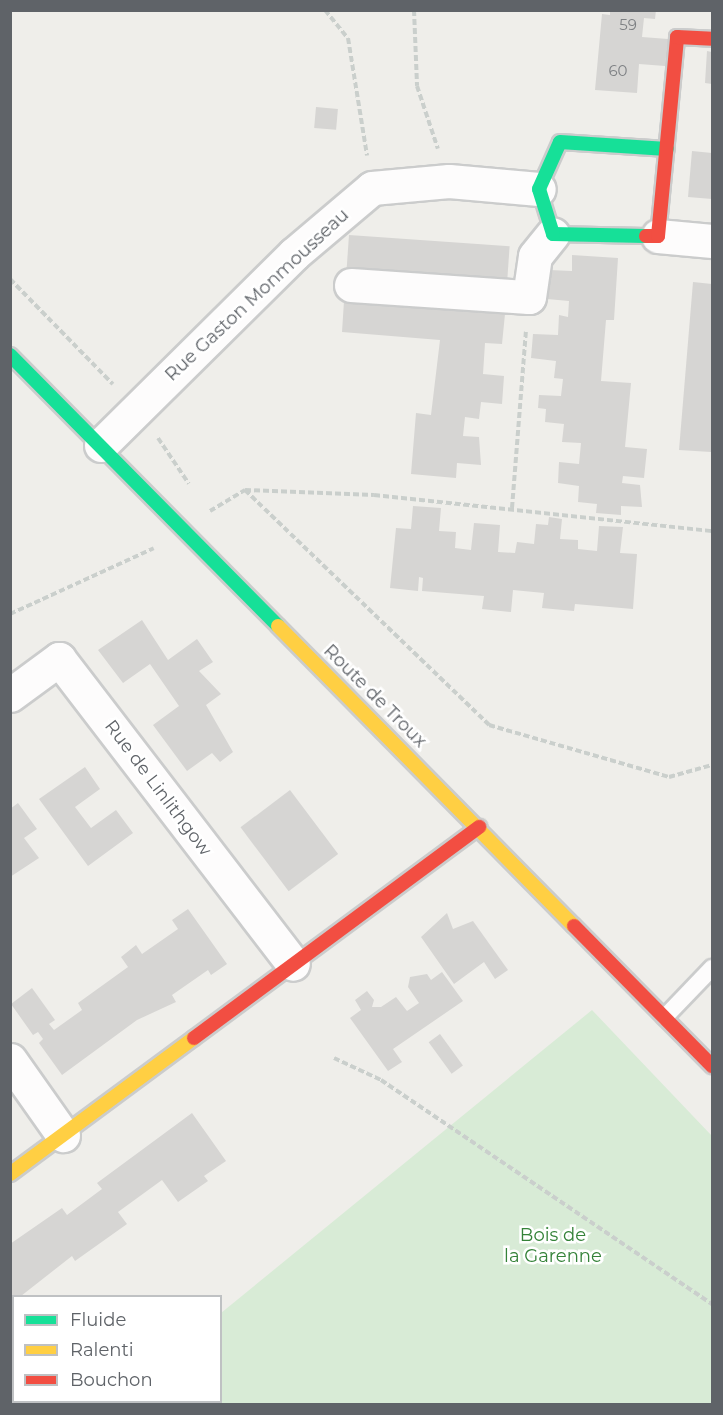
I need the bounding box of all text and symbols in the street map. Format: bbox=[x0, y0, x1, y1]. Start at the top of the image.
house number: 59 bbox=[619, 16, 637, 34]
house number: 60 bbox=[608, 62, 628, 80]
street label: Rue Gaston Monmousseau bbox=[161, 204, 353, 386]
street label: Route de Troux bbox=[319, 640, 431, 752]
street label: Rue de Linlithgow bbox=[100, 716, 216, 860]
park label: Bois de la Garenne bbox=[504, 1225, 602, 1268]
legend bbox=[12, 1295, 222, 1403]
text: Fluide bbox=[70, 1309, 126, 1331]
text: Ralenti bbox=[70, 1339, 134, 1361]
text: Bouchon bbox=[70, 1369, 153, 1391]

